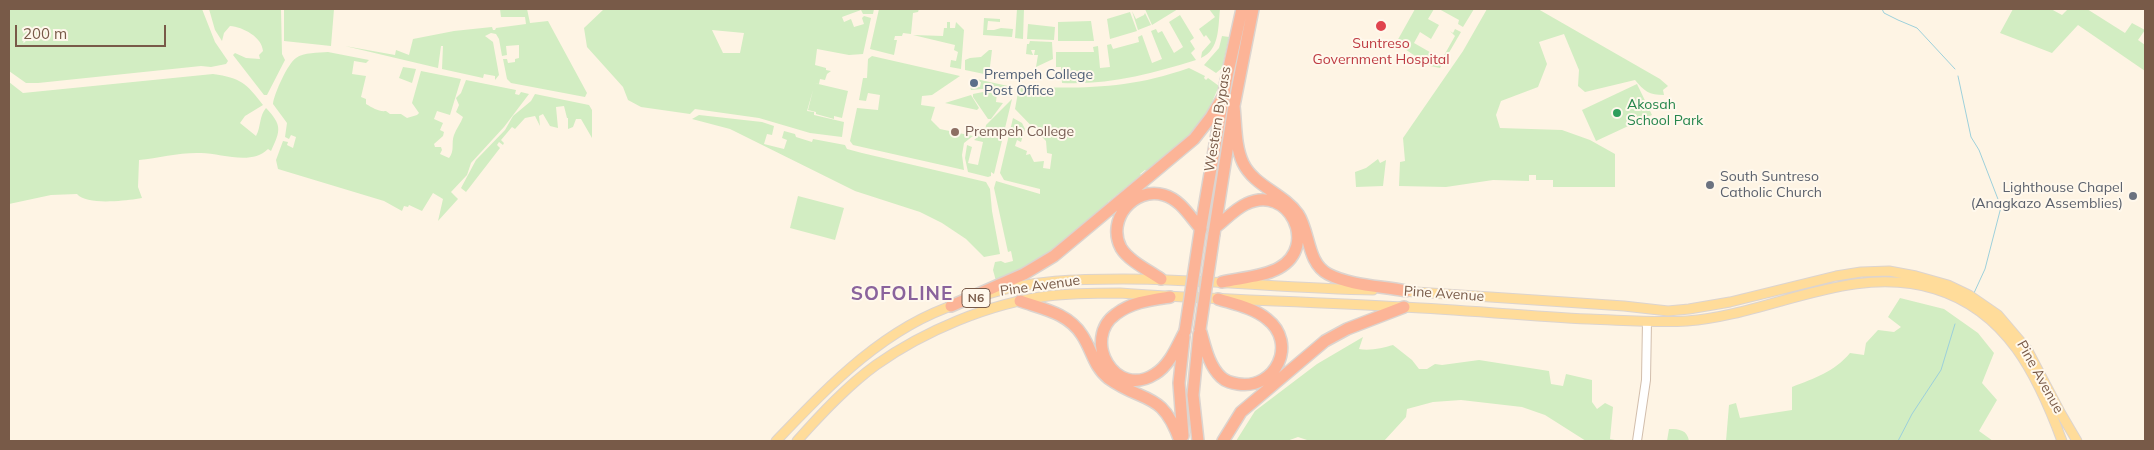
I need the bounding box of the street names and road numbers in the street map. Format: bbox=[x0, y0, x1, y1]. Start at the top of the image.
street label: Western Bypass bbox=[1201, 65, 1235, 173]
street label: Pine Avenue bbox=[999, 272, 1081, 300]
street label: Pine Avenue bbox=[1403, 283, 1485, 305]
road number: N6 bbox=[962, 288, 990, 308]
street label: Pine Avenue bbox=[2013, 338, 2067, 416]

